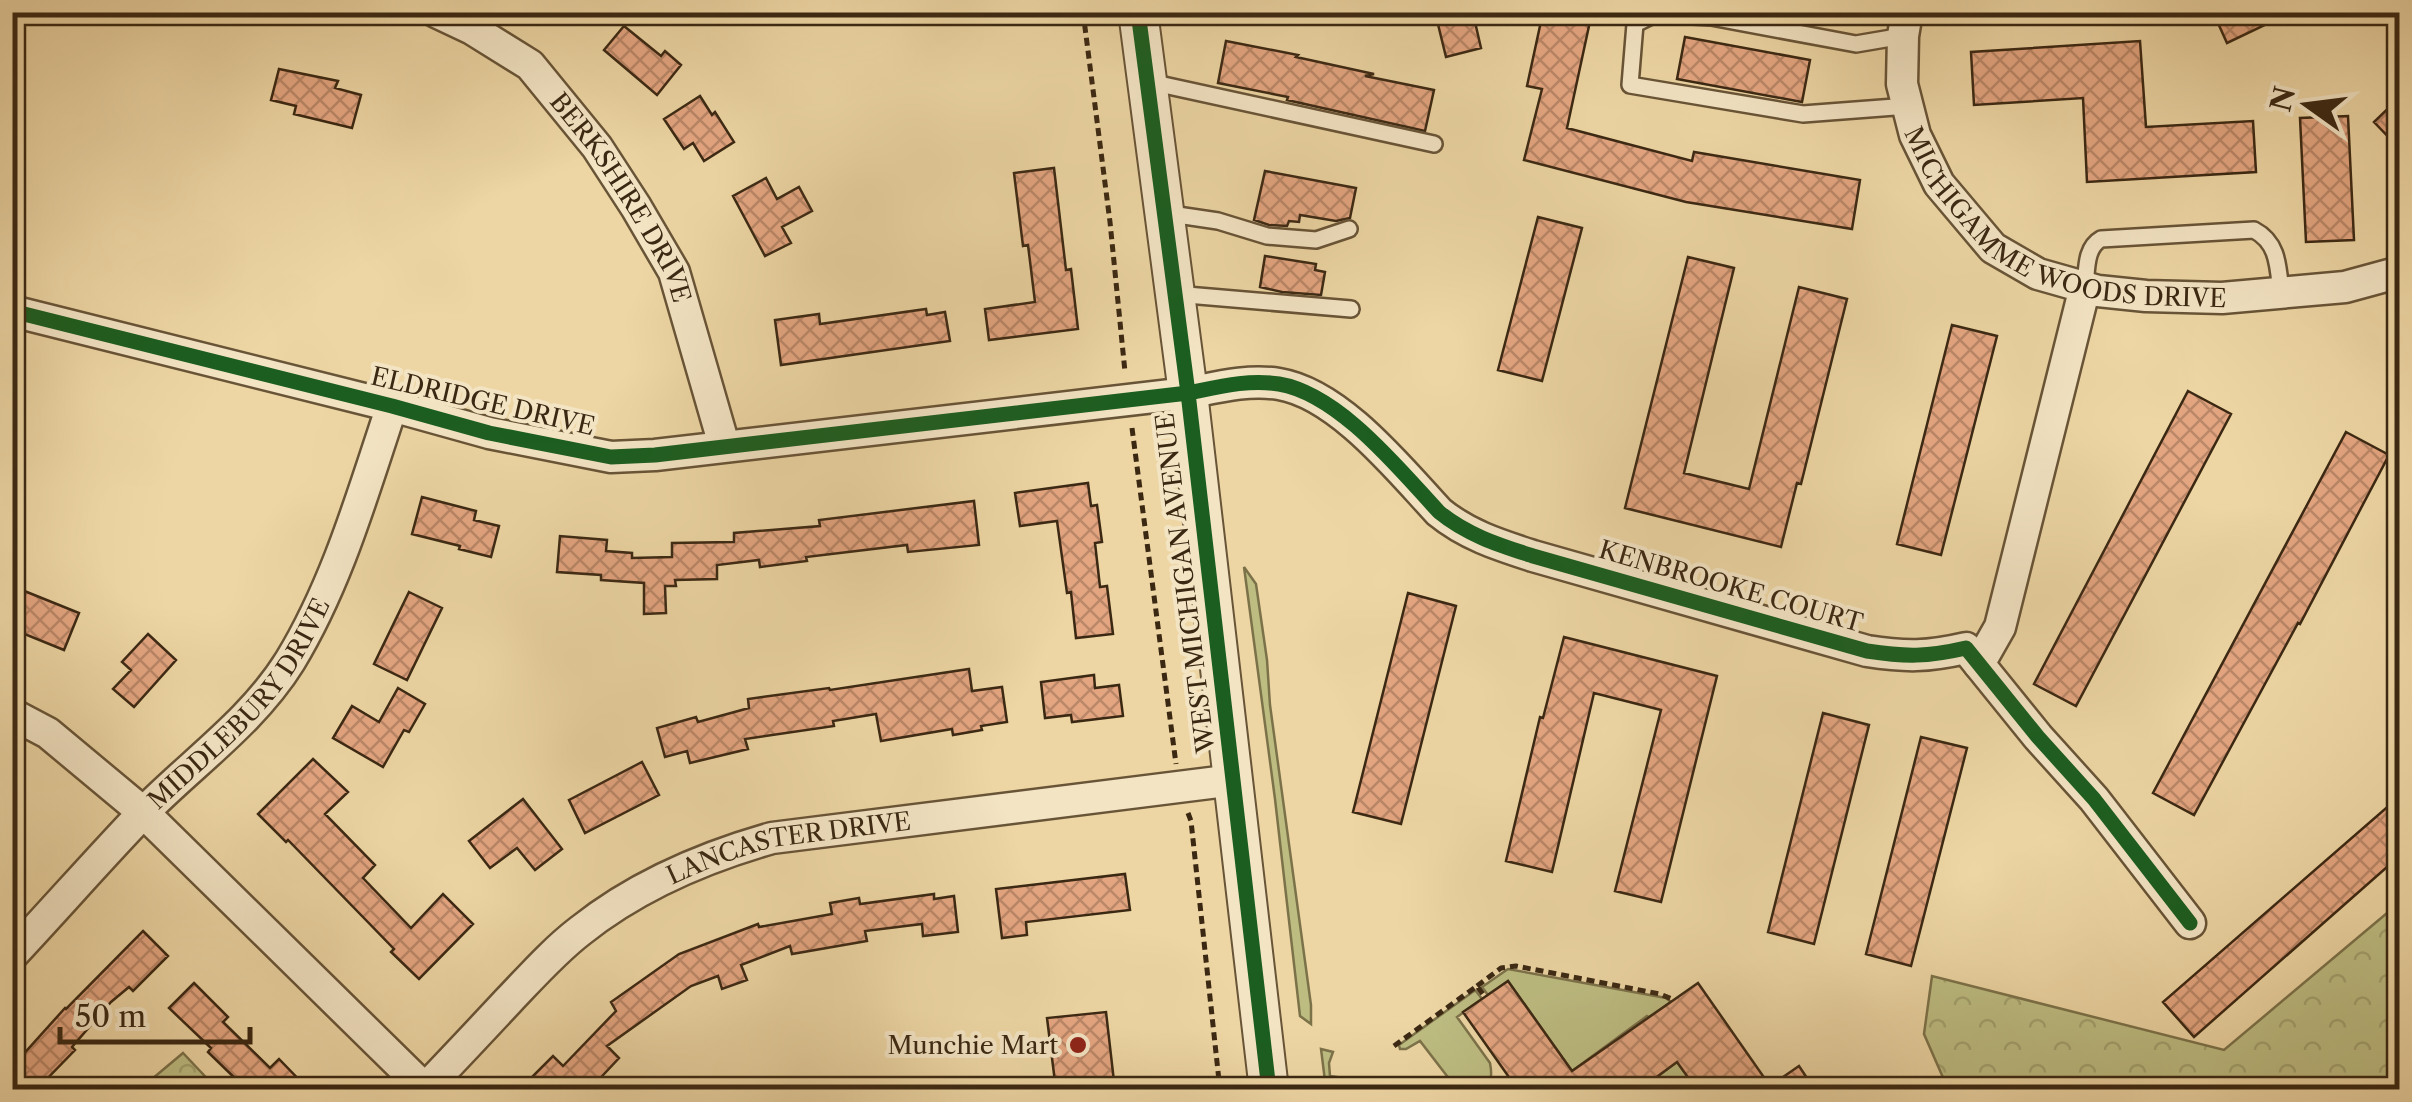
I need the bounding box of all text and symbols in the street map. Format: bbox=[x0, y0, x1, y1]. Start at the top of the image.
north arrow bbox=[2257, 55, 2357, 155]
text: N bbox=[2263, 83, 2302, 115]
street label: BERKSHIRE DRIVE bbox=[543, 87, 697, 306]
street label: MICHIGAMME WOODS DRIVE bbox=[1897, 122, 2227, 314]
street label: ELDRIDGE DRIVE bbox=[368, 361, 598, 442]
street label: WEST MICHIGAN AVENUE bbox=[1149, 411, 1222, 756]
street label: KENBROOKE COURT bbox=[1595, 534, 1867, 639]
street label: MIDDLEBURY DRIVE bbox=[141, 594, 337, 816]
street label: LANCASTER DRIVE bbox=[662, 806, 913, 891]
scale bar bbox=[60, 982, 250, 1044]
text: 50 m bbox=[75, 998, 146, 1035]
place label: Munchie Mart bbox=[887, 1030, 1058, 1061]
marker: Munchie Mart bbox=[1067, 1034, 1089, 1056]

